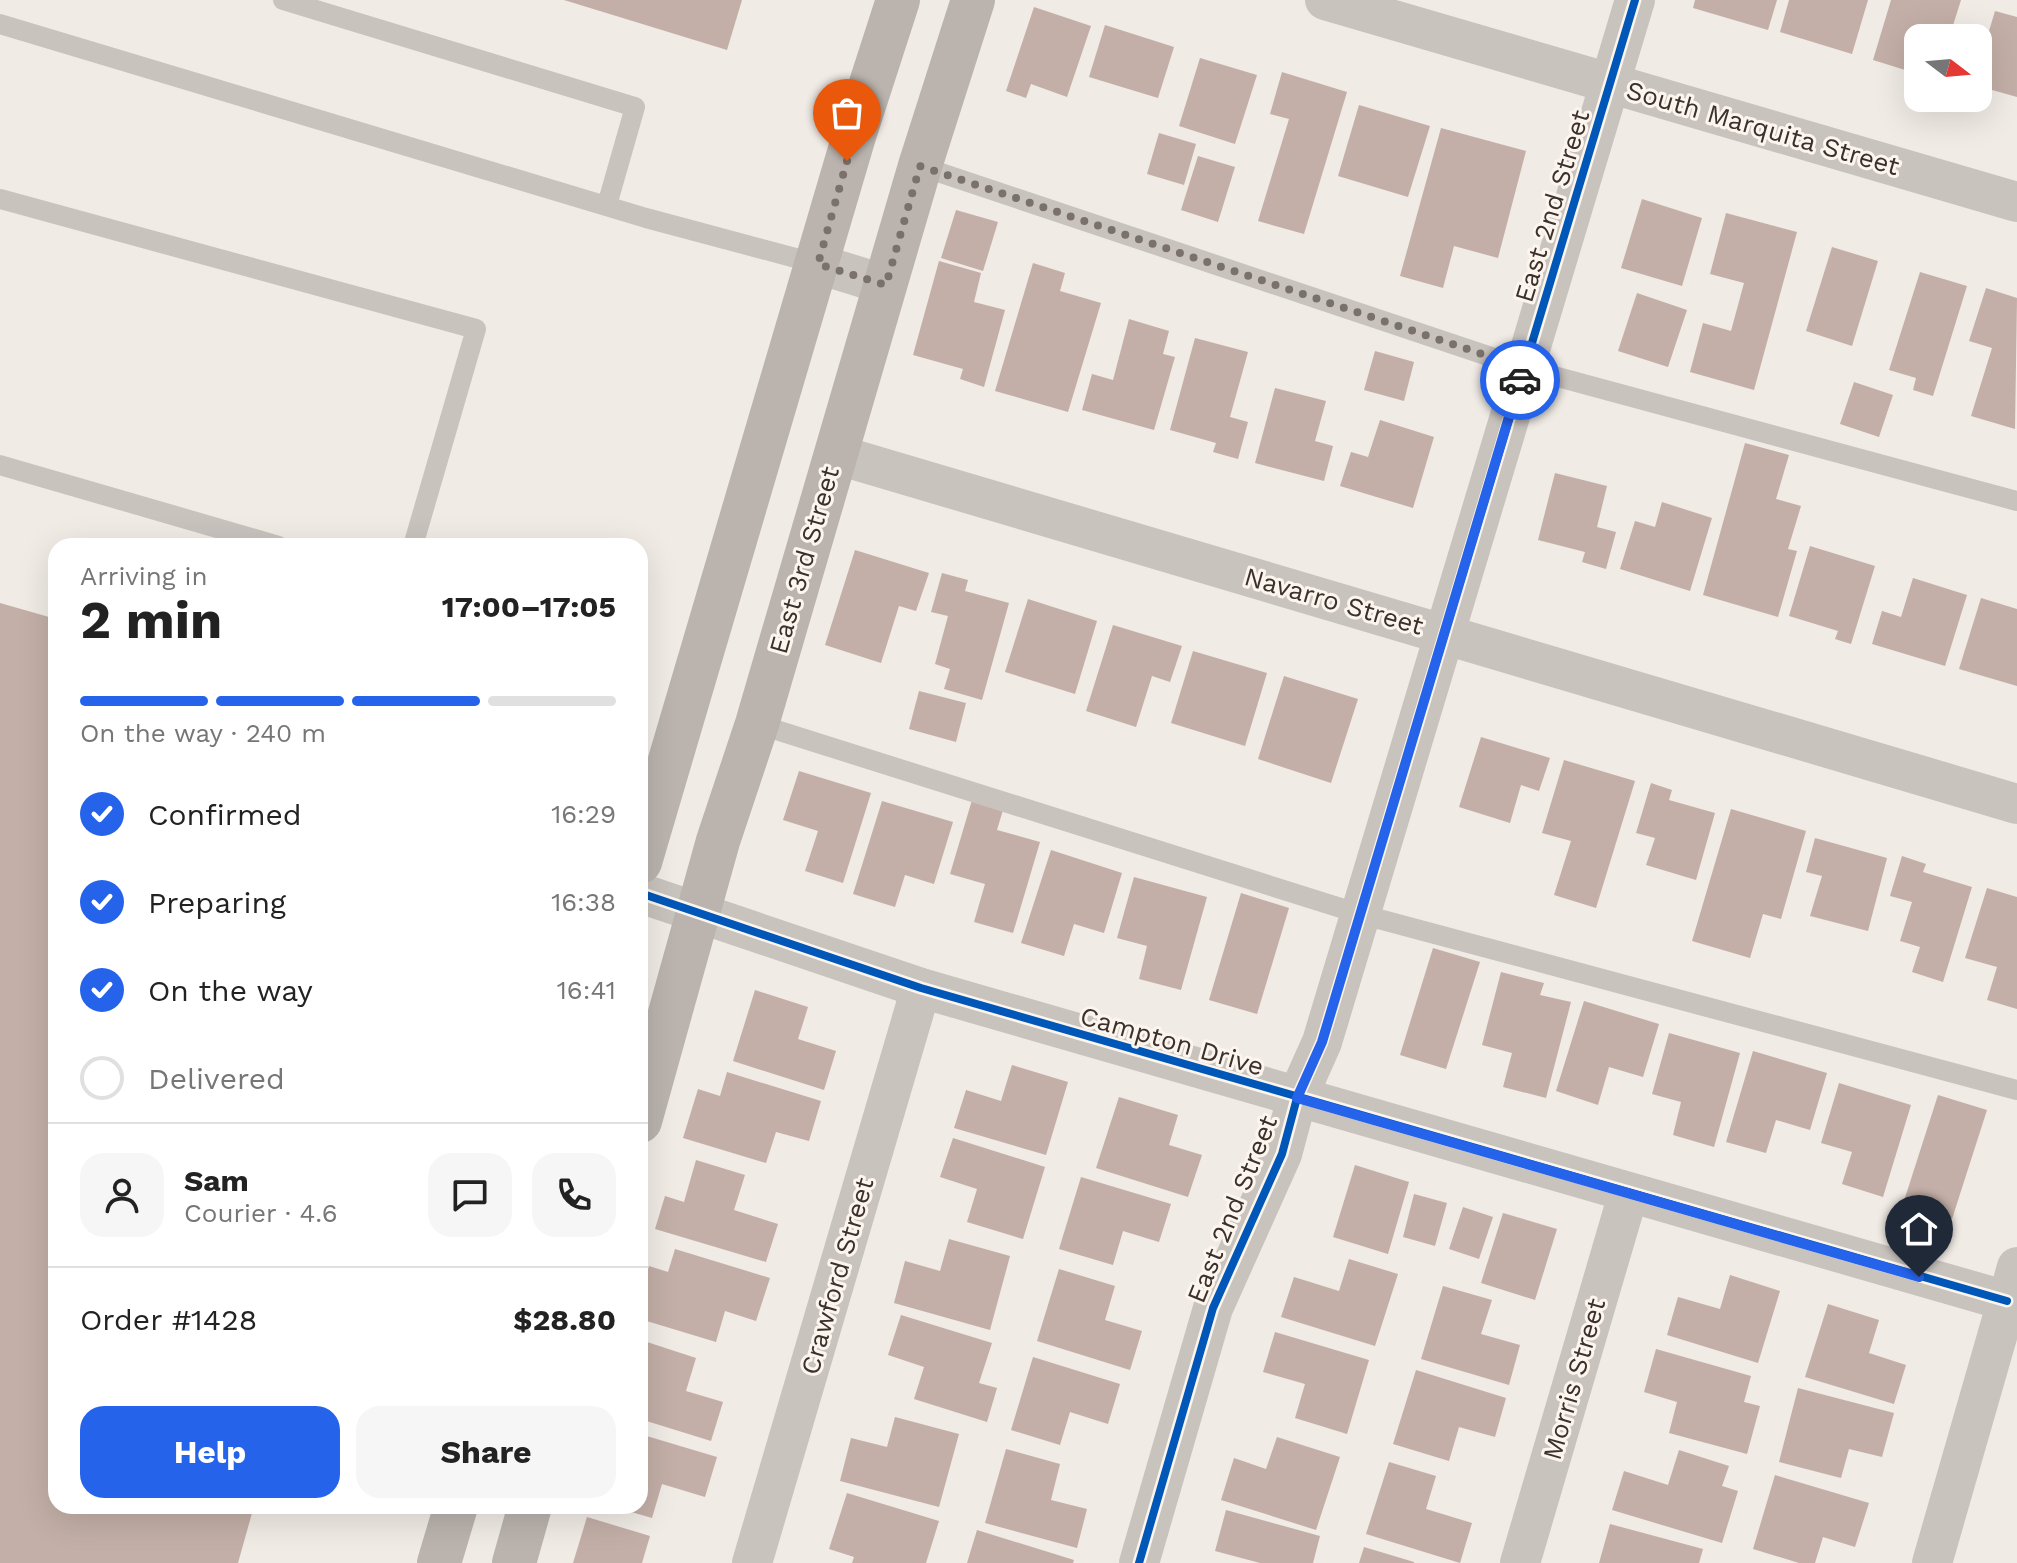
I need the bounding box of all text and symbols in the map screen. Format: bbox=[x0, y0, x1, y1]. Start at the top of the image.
north arrow bbox=[1904, 24, 1992, 112]
map controls bbox=[1904, 24, 1992, 112]
street label: South Marquita Street bbox=[1623, 75, 1903, 181]
pin bbox=[813, 79, 881, 161]
icon: bag bbox=[825, 91, 869, 135]
street label: East 2nd Street bbox=[1508, 106, 1596, 306]
courier bbox=[1480, 340, 1560, 420]
icon: car bbox=[1498, 358, 1542, 402]
street label: East 3rd Street bbox=[763, 463, 845, 657]
text: Arriving in bbox=[80, 561, 208, 591]
street label: Navarro Street bbox=[1241, 561, 1427, 641]
text: 17:00–17:05 bbox=[442, 589, 616, 624]
text: 2 min bbox=[80, 590, 222, 651]
text: On the way · 240 m bbox=[80, 718, 326, 748]
icon: check bbox=[80, 792, 124, 836]
text: Confirmed bbox=[148, 797, 302, 832]
text: 16:29 bbox=[551, 799, 616, 829]
icon: check bbox=[80, 880, 124, 924]
text: Preparing bbox=[148, 885, 286, 920]
text: 16:38 bbox=[551, 887, 616, 917]
icon: check bbox=[80, 968, 124, 1012]
text: On the way bbox=[148, 973, 313, 1008]
text: 16:41 bbox=[557, 975, 616, 1005]
street label: Campton Drive bbox=[1077, 1000, 1267, 1082]
text: Delivered bbox=[148, 1061, 285, 1096]
street label: East 2nd Street bbox=[1181, 1111, 1283, 1307]
button: person bbox=[80, 1153, 164, 1237]
button: chat bbox=[428, 1153, 512, 1237]
button: phone bbox=[532, 1153, 616, 1237]
text: Sam bbox=[184, 1163, 249, 1198]
street label: Crawford Street bbox=[795, 1174, 879, 1378]
pin bbox=[1885, 1195, 1953, 1277]
text: Courier · 4.6 bbox=[184, 1198, 338, 1228]
icon: home bbox=[1897, 1207, 1941, 1251]
street label: Morris Street bbox=[1537, 1295, 1611, 1463]
text: Order #1428 bbox=[80, 1302, 257, 1337]
text: $28.80 bbox=[513, 1302, 616, 1337]
button: Help bbox=[80, 1406, 340, 1498]
button: Share bbox=[356, 1406, 616, 1498]

